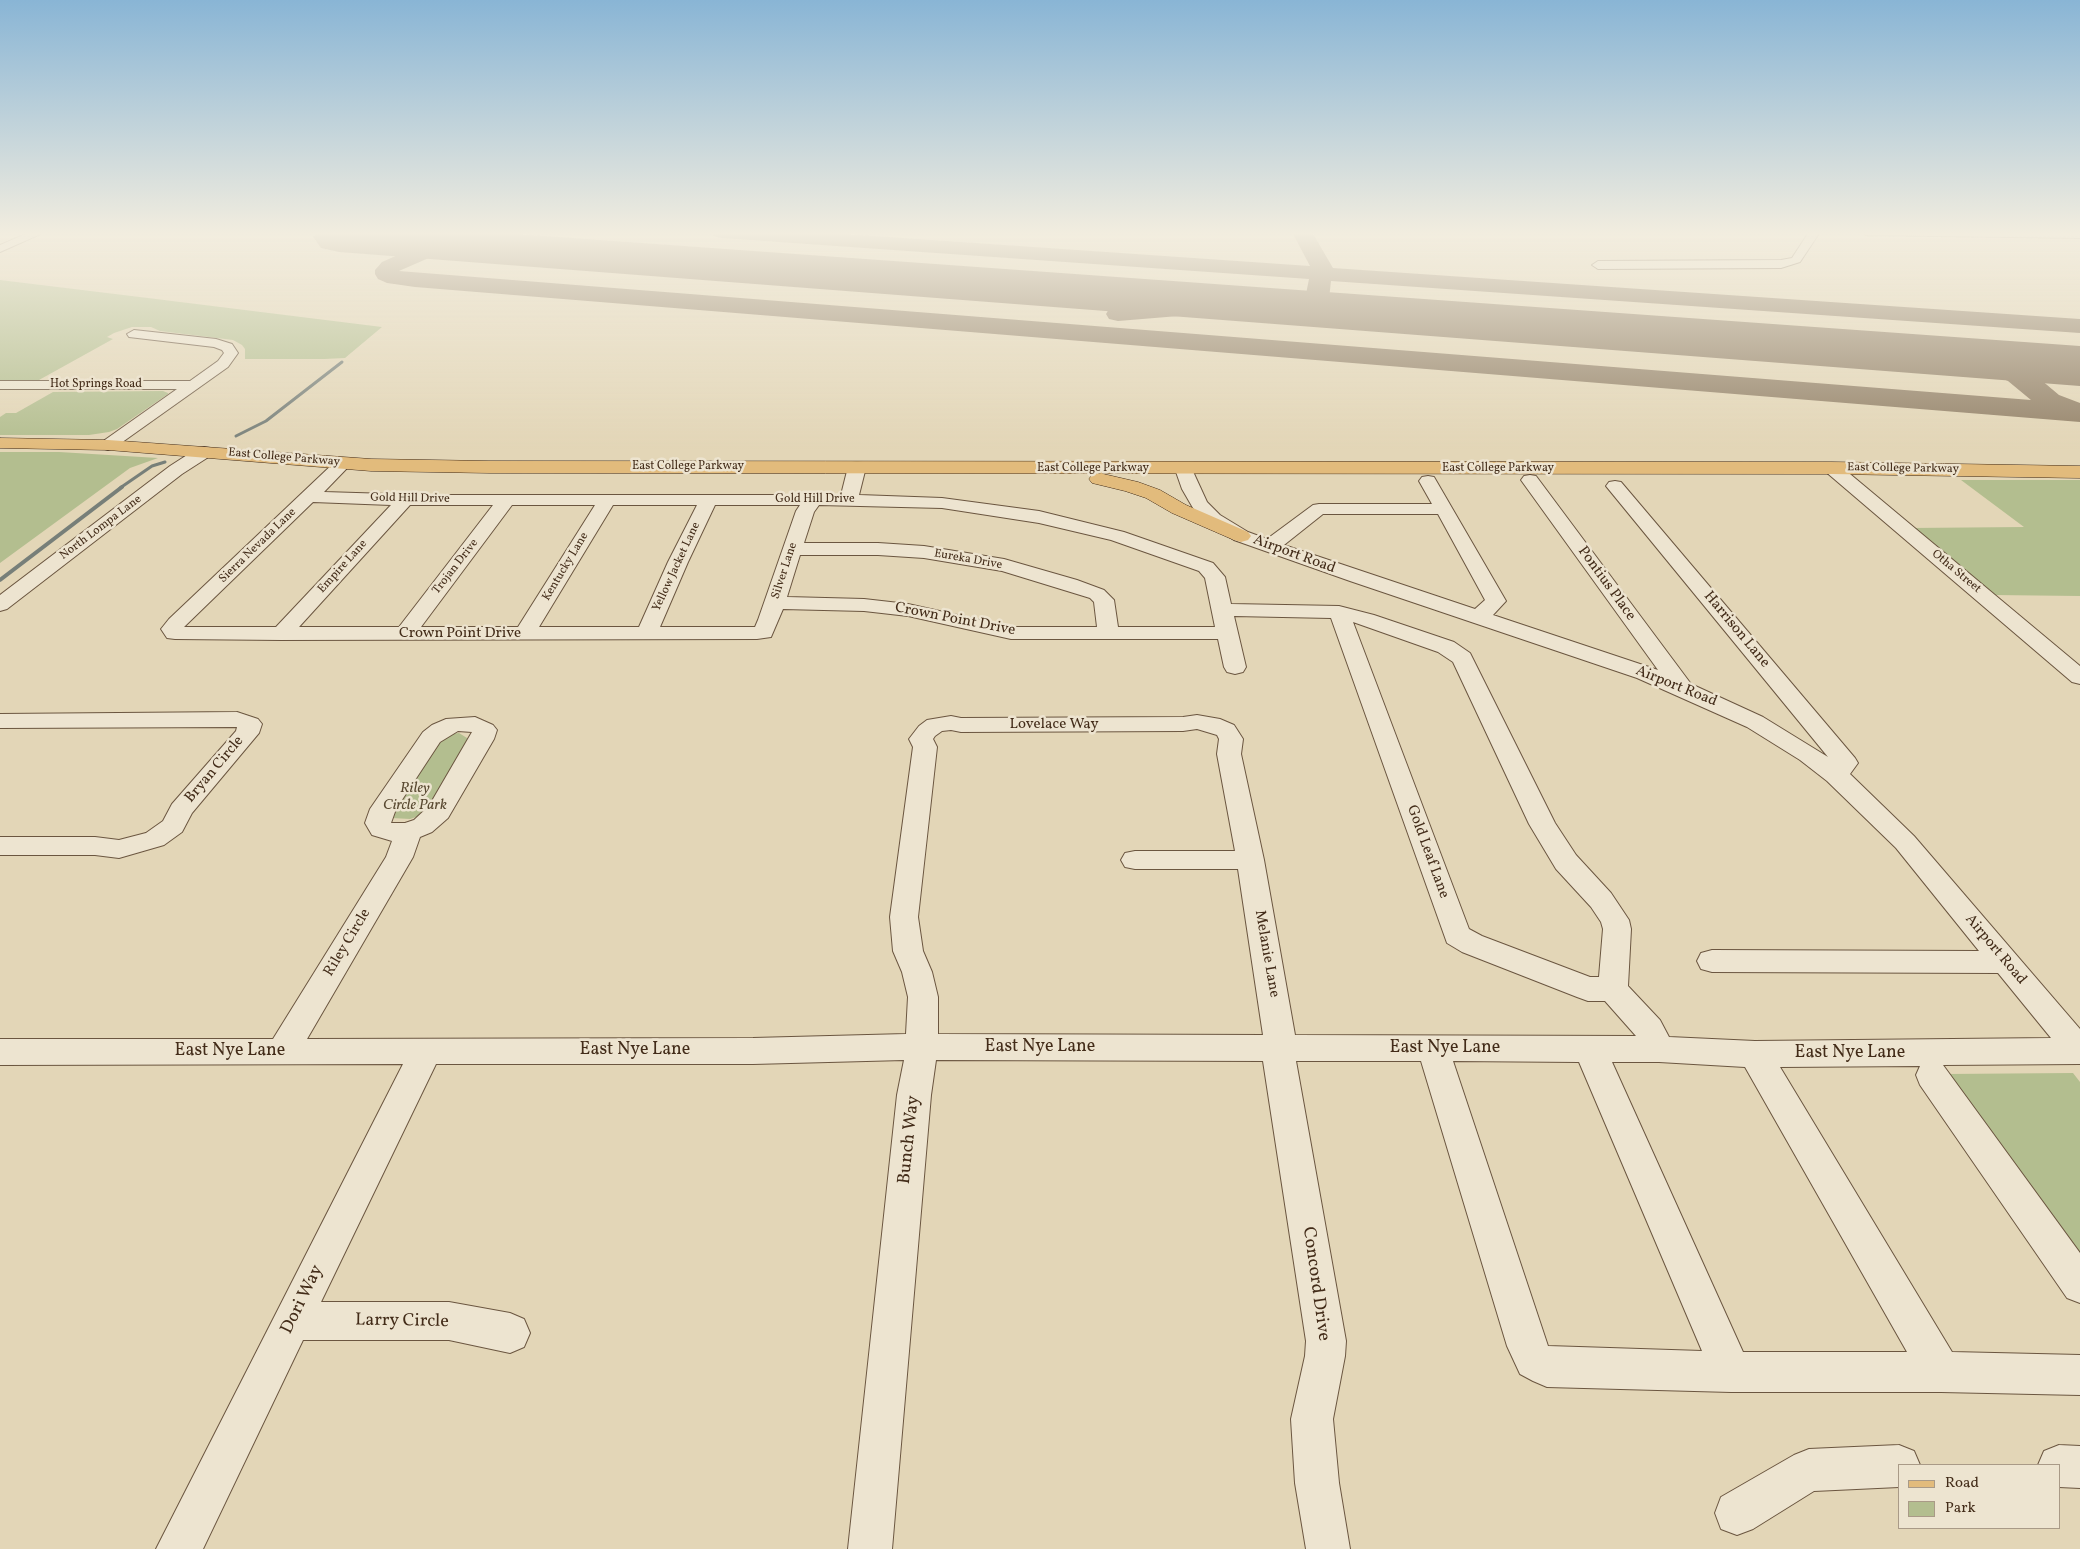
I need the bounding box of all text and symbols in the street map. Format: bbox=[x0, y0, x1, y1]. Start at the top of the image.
street label: Hot Springs Road bbox=[50, 378, 142, 392]
street label: East College Parkway bbox=[228, 446, 340, 470]
street label: East College Parkway bbox=[632, 460, 744, 474]
street label: East College Parkway bbox=[1847, 461, 1959, 477]
street label: East College Parkway bbox=[1037, 462, 1149, 476]
street label: East College Parkway bbox=[1442, 462, 1554, 476]
street label: Gold Hill Drive bbox=[370, 491, 450, 507]
street label: North Lompa Lane bbox=[57, 493, 145, 563]
street label: Gold Hill Drive bbox=[775, 493, 855, 507]
street label: Sierra Nevada Lane bbox=[216, 505, 300, 587]
street label: Yellow Jacket Lane bbox=[650, 520, 704, 614]
street label: Kentucky Lane bbox=[540, 530, 592, 604]
street label: Airport Road bbox=[1250, 532, 1338, 578]
street label: Trojan Drive bbox=[430, 536, 482, 598]
street label: Empire Lane bbox=[315, 537, 371, 597]
street label: Silver Lane bbox=[769, 541, 801, 601]
street label: Pontius Place bbox=[1573, 543, 1639, 625]
street label: Eureka Drive bbox=[933, 547, 1003, 573]
street label: Otha Street bbox=[1928, 547, 1984, 597]
street label: Harrison Lane bbox=[1699, 588, 1773, 672]
street label: Crown Point Drive bbox=[893, 600, 1017, 640]
street label: Crown Point Drive bbox=[399, 625, 521, 643]
street label: Airport Road bbox=[1633, 662, 1719, 712]
street label: Lovelace Way bbox=[1009, 716, 1099, 734]
street label: Bryan Circle bbox=[182, 733, 248, 807]
park label: Riley Circle Park bbox=[383, 780, 447, 815]
street label: Gold Leaf Lane bbox=[1402, 803, 1452, 901]
street label: Riley Circle bbox=[321, 906, 375, 980]
street label: Melanie Lane bbox=[1249, 909, 1283, 999]
street label: Airport Road bbox=[1960, 911, 2030, 989]
street label: East Nye Lane bbox=[985, 1037, 1095, 1059]
street label: East Nye Lane bbox=[1390, 1038, 1500, 1060]
street label: East Nye Lane bbox=[580, 1040, 690, 1062]
street label: East Nye Lane bbox=[175, 1041, 285, 1063]
street label: East Nye Lane bbox=[1795, 1043, 1905, 1065]
street label: Bunch Way bbox=[895, 1095, 925, 1185]
street label: Concord Drive bbox=[1296, 1226, 1334, 1342]
street label: Dori Way bbox=[277, 1262, 329, 1338]
street label: Larry Circle bbox=[355, 1310, 449, 1334]
legend bbox=[1898, 1464, 2060, 1529]
text: Road bbox=[1945, 1473, 1979, 1494]
text: Park bbox=[1945, 1498, 1976, 1519]

